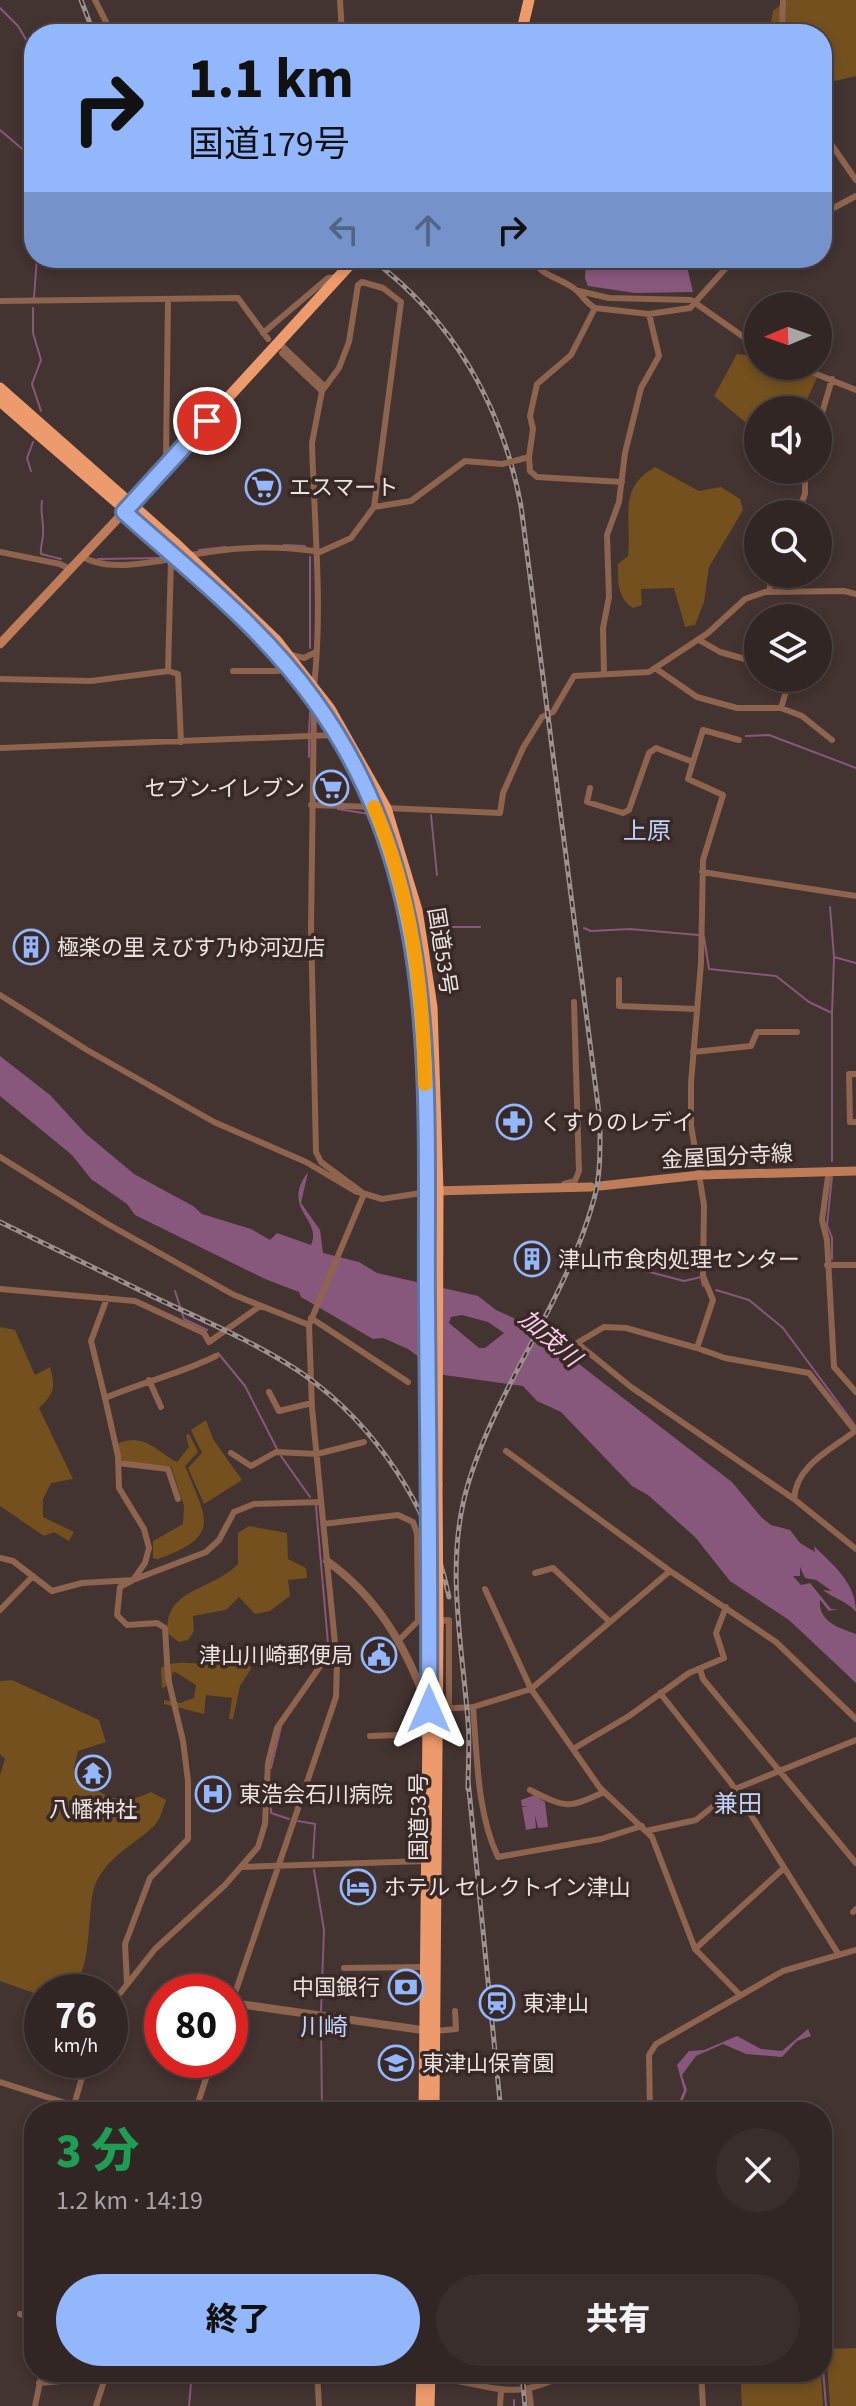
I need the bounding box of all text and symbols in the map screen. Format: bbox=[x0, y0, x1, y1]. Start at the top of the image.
text: 1.1 km bbox=[188, 40, 354, 119]
icon: right bbox=[56, 56, 160, 160]
text: 国道179号 bbox=[188, 119, 350, 170]
icon: left bbox=[322, 208, 366, 252]
icon: ahead bbox=[406, 208, 450, 252]
icon: right bbox=[490, 208, 534, 252]
north arrow bbox=[744, 292, 832, 380]
map controls bbox=[744, 292, 832, 692]
pin bbox=[173, 387, 241, 455]
button: sound bbox=[744, 396, 832, 484]
icon: arrive bbox=[185, 399, 229, 443]
supermarket icon: エスマート bbox=[244, 468, 282, 506]
place label: エスマート bbox=[289, 472, 398, 504]
button: search bbox=[744, 500, 832, 588]
button: layers bbox=[744, 604, 832, 692]
supermarket icon: セブン-イレブン bbox=[312, 769, 350, 807]
place label: セブン-イレブン bbox=[144, 773, 305, 805]
district label: 上原 bbox=[623, 814, 671, 849]
street label: 国道53号 bbox=[419, 905, 465, 997]
building icon: 極楽の里 えびす乃ゆ河辺店 bbox=[12, 928, 50, 966]
place label: 極楽の里 えびす乃ゆ河辺店 bbox=[57, 932, 325, 964]
pharmacy icon: くすりのレデイ bbox=[495, 1103, 533, 1141]
place label: くすりのレデイ bbox=[540, 1107, 694, 1139]
street label: 金屋国分寺線 bbox=[660, 1138, 794, 1176]
building icon: 津山市食肉処理センター bbox=[513, 1240, 551, 1278]
place label: 津山市食肉処理センター bbox=[558, 1244, 800, 1276]
water label: 加茂川 bbox=[511, 1302, 591, 1377]
public building icon: 津山川崎郵便局 bbox=[360, 1636, 398, 1674]
place label: 津山川崎郵便局 bbox=[199, 1640, 353, 1672]
position arrow bbox=[387, 1667, 471, 1751]
temple icon: 八幡神社 bbox=[74, 1754, 112, 1792]
street label: 国道53号 bbox=[403, 1773, 435, 1861]
hospital icon: 東浩会石川病院 bbox=[194, 1775, 232, 1813]
place label: 東浩会石川病院 bbox=[239, 1779, 393, 1811]
district label: 兼田 bbox=[714, 1787, 762, 1822]
place label: 八幡神社 bbox=[49, 1794, 137, 1826]
hotel icon: ホテル セレクトイン津山 bbox=[339, 1868, 377, 1906]
place label: ホテル セレクトイン津山 bbox=[384, 1872, 630, 1904]
bank icon: 中国銀行 bbox=[387, 1968, 425, 2006]
place label: 中国銀行 bbox=[292, 1972, 380, 2004]
speed limit sign: 80 bbox=[144, 1974, 248, 2078]
station icon: 東津山 bbox=[478, 1984, 516, 2022]
text: 76 bbox=[55, 1987, 97, 2044]
place label: 東津山 bbox=[523, 1988, 589, 2020]
district label: 川崎 bbox=[300, 2010, 348, 2045]
text: km/h bbox=[54, 2032, 98, 2060]
school or university icon: 東津山保育園 bbox=[377, 2044, 415, 2082]
place label: 東津山保育園 bbox=[422, 2048, 554, 2080]
text: 3 分 bbox=[56, 2118, 139, 2186]
button: close bbox=[716, 2128, 800, 2212]
text: 1.2 km · 14:19 bbox=[56, 2182, 203, 2219]
button: 終了 bbox=[56, 2274, 420, 2366]
button: 共有 bbox=[436, 2274, 800, 2366]

